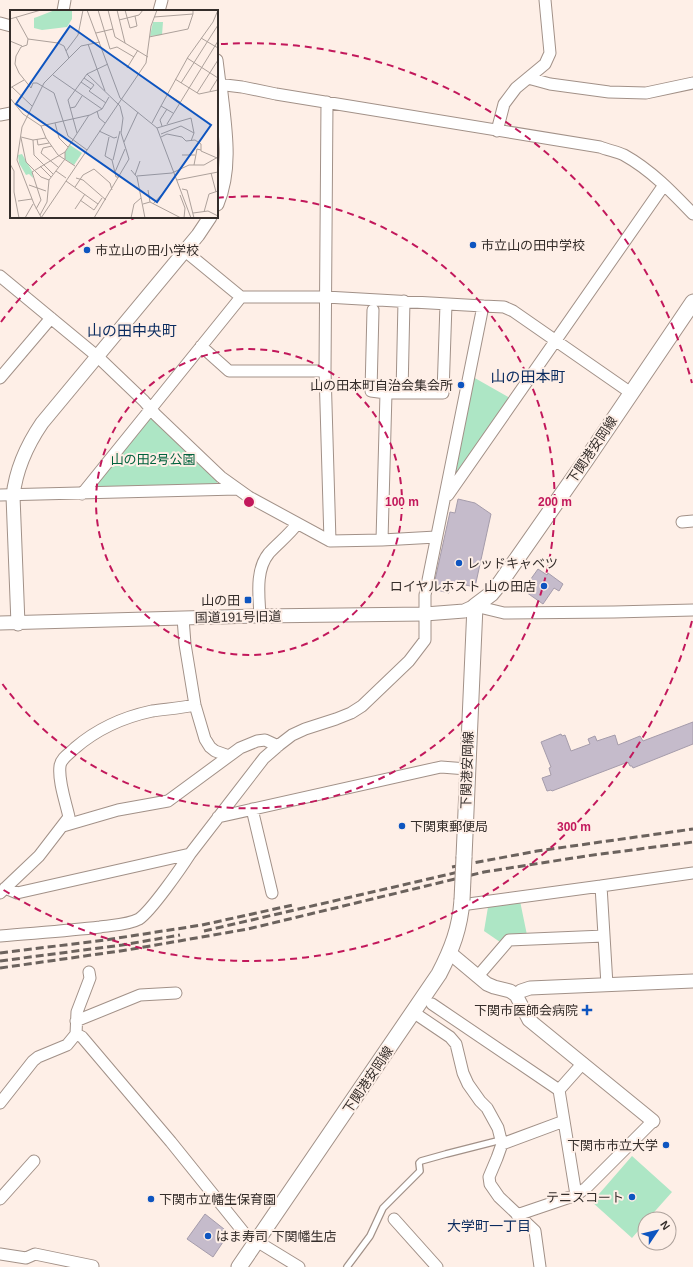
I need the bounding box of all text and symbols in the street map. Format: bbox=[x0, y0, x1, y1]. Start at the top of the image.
inset map bbox=[10, 10, 218, 218]
place label: 市立山の田中学校 bbox=[481, 238, 585, 253]
marker: 市立山の田中学校 bbox=[468, 240, 478, 250]
place label: 市立山の田小学校 bbox=[95, 243, 199, 258]
marker: 市立山の田小学校 bbox=[82, 245, 92, 255]
district label: 山の田中央町 bbox=[87, 322, 177, 339]
district label: 山の田本町 bbox=[490, 368, 566, 385]
place label: 山の田本町自治会集会所 bbox=[310, 378, 453, 393]
marker: 山の田本町自治会集会所 bbox=[456, 380, 466, 390]
street label: 下関港安岡線 bbox=[564, 413, 620, 487]
park label: 山の田2号公園 bbox=[110, 452, 196, 467]
centre of rings bbox=[242, 495, 256, 509]
text: 100 m bbox=[385, 495, 419, 509]
text: 200 m bbox=[538, 495, 572, 509]
place label: レッドキャベツ bbox=[467, 556, 558, 571]
marker: レッドキャベツ bbox=[454, 558, 464, 568]
place label: ロイヤルホスト 山の田店 bbox=[390, 579, 536, 594]
marker: ロイヤルホスト 山の田店 bbox=[539, 581, 549, 591]
place label: 山の田 bbox=[201, 593, 240, 608]
marker: 山の田 bbox=[243, 595, 253, 605]
street label: 国道191号旧道 bbox=[195, 609, 281, 625]
street label: 下関港安岡線 bbox=[458, 731, 476, 809]
place label: 下関東郵便局 bbox=[410, 819, 488, 834]
text: 300 m bbox=[557, 820, 591, 834]
marker: 下関東郵便局 bbox=[397, 821, 407, 831]
place label: 下関市医師会病院 bbox=[474, 1003, 578, 1018]
marker: 下関市医師会病院 bbox=[581, 1004, 593, 1016]
street label: 下関港安岡線 bbox=[340, 1043, 396, 1117]
place label: 下関市市立大学 bbox=[567, 1138, 658, 1153]
marker: 下関市市立大学 bbox=[661, 1140, 671, 1150]
place label: テニスコート bbox=[546, 1190, 624, 1205]
place label: 下関市立幡生保育園 bbox=[159, 1192, 276, 1207]
marker: テニスコート bbox=[627, 1192, 637, 1202]
marker: 下関市立幡生保育園 bbox=[146, 1194, 156, 1204]
north arrow bbox=[637, 1211, 677, 1251]
district label: 大学町一丁目 bbox=[447, 1218, 531, 1234]
text: N bbox=[658, 1219, 672, 1232]
place label: はま寿司 下関幡生店 bbox=[216, 1229, 337, 1244]
marker: はま寿司 下関幡生店 bbox=[203, 1231, 213, 1241]

